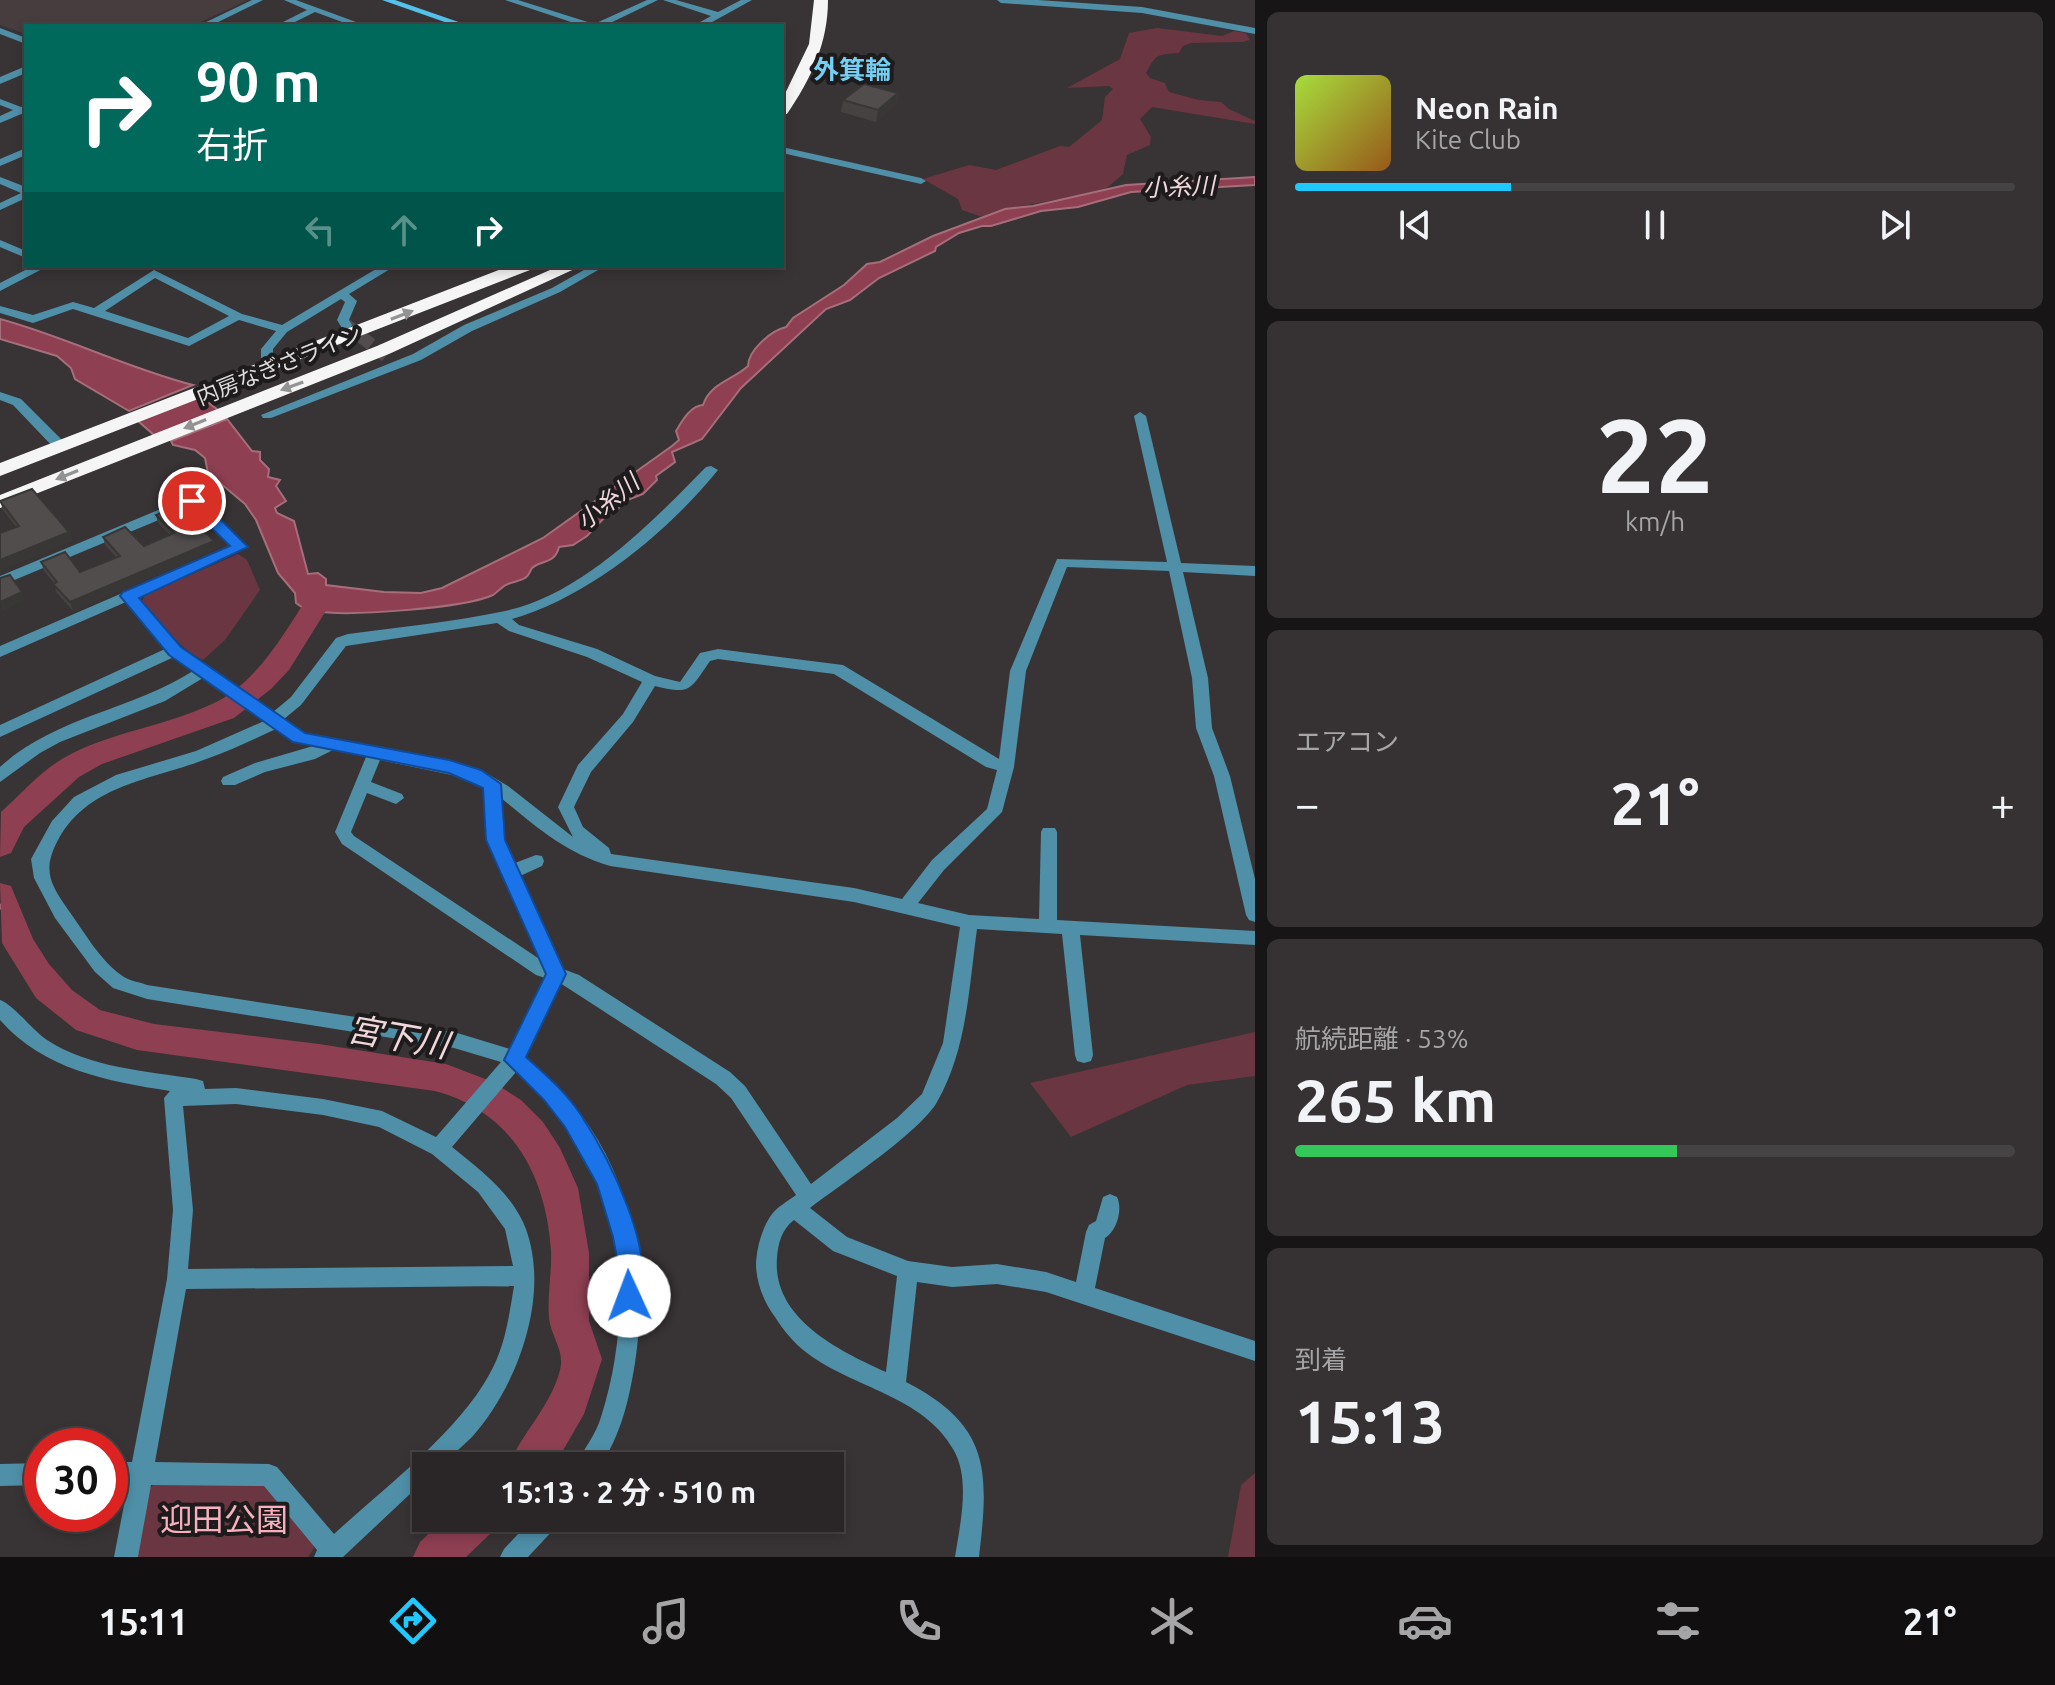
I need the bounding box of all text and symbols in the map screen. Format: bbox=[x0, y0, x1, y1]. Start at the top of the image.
text: 90 m bbox=[196, 50, 321, 113]
district label: 外箕輪 bbox=[813, 55, 891, 84]
icon: right bbox=[64, 56, 168, 160]
text: Neon Rain bbox=[1415, 91, 1559, 125]
text: 右折 bbox=[196, 124, 268, 165]
text: Kite Club bbox=[1415, 125, 1521, 154]
water label: 小糸川 bbox=[1143, 172, 1218, 201]
icon: previous bbox=[1393, 203, 1437, 247]
icon: pause bbox=[1633, 203, 1677, 247]
icon: next bbox=[1873, 203, 1917, 247]
icon: left bbox=[298, 208, 342, 252]
icon: ahead bbox=[382, 208, 426, 252]
icon: right bbox=[466, 208, 510, 252]
one-way arrow bbox=[390, 308, 414, 320]
street label: 内房なぎさライン bbox=[193, 320, 365, 409]
one-way arrow bbox=[280, 380, 304, 393]
text: 22 bbox=[1596, 396, 1714, 513]
one-way arrow bbox=[183, 418, 207, 431]
pin bbox=[158, 467, 226, 535]
water label: 小糸川 bbox=[571, 467, 646, 535]
one-way arrow bbox=[55, 469, 79, 482]
icon: arrive bbox=[170, 479, 214, 523]
text: km/h bbox=[1625, 507, 1685, 536]
text: エアコン bbox=[1295, 727, 1399, 756]
text: 21° bbox=[1611, 769, 1699, 836]
text: − bbox=[1295, 779, 1320, 828]
text: + bbox=[1990, 779, 2015, 828]
water label: 宮下川 bbox=[345, 1008, 455, 1064]
text: 航続距離 · 53% bbox=[1295, 1024, 1469, 1053]
text: 265 km bbox=[1295, 1066, 1496, 1133]
position arrow bbox=[587, 1254, 671, 1338]
text: 到着 bbox=[1295, 1345, 1347, 1374]
text: 15:13 bbox=[1295, 1387, 1445, 1454]
speed limit sign: 30 bbox=[24, 1428, 128, 1532]
text: 15:13 · 2 分 · 510 m bbox=[500, 1475, 756, 1509]
park label: 迎田公園 bbox=[160, 1501, 288, 1537]
icon: directions bbox=[385, 1593, 441, 1649]
icon: music bbox=[638, 1593, 694, 1649]
icon: phone bbox=[891, 1593, 947, 1649]
icon: climate bbox=[1144, 1593, 1200, 1649]
icon: car bbox=[1397, 1593, 1453, 1649]
icon: filters bbox=[1650, 1593, 1706, 1649]
text: 15:11 bbox=[98, 1601, 189, 1642]
text: 21° bbox=[1903, 1601, 1956, 1642]

